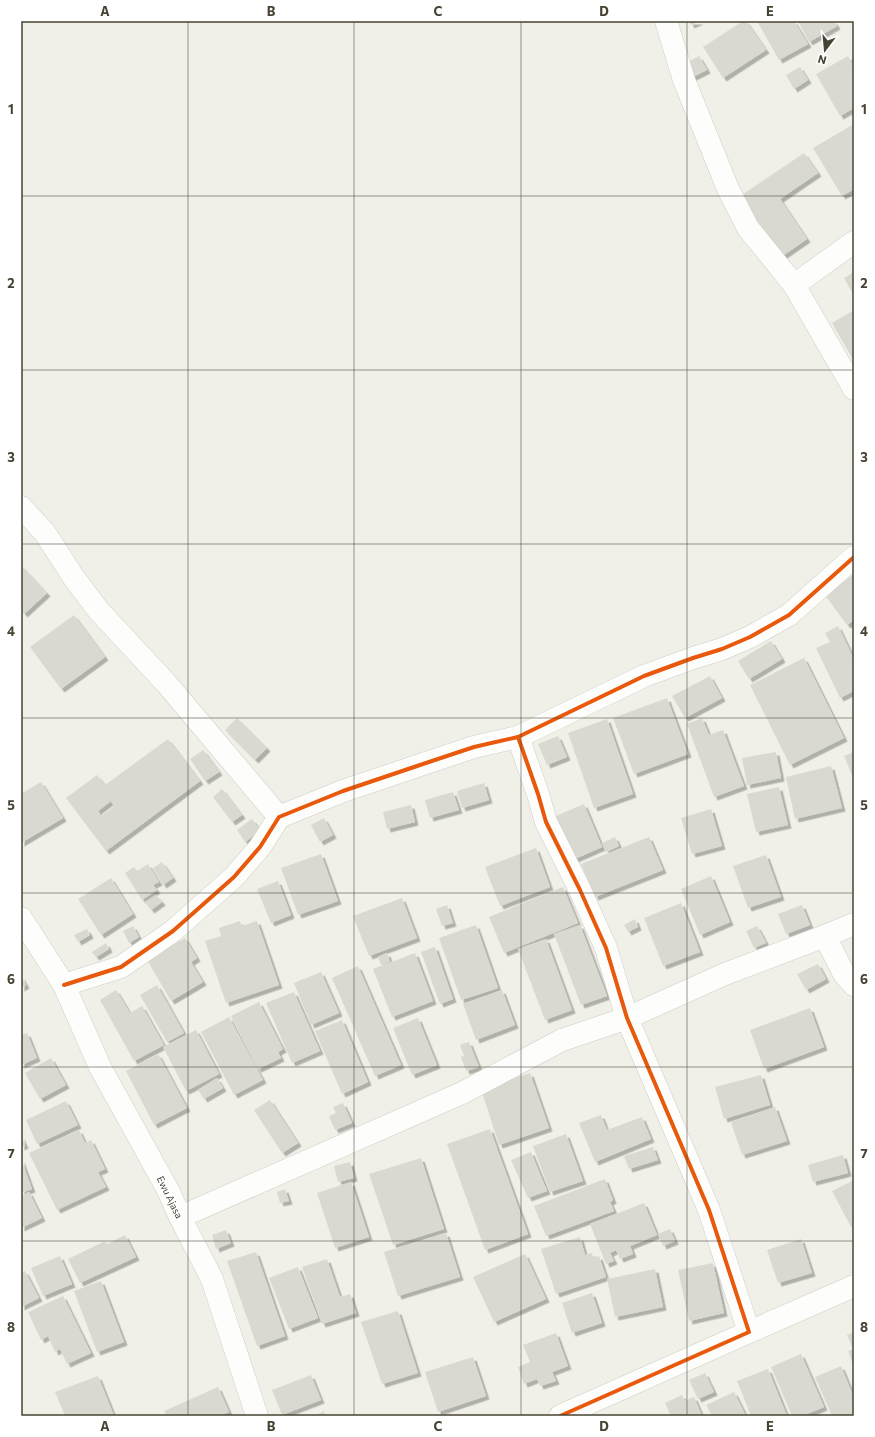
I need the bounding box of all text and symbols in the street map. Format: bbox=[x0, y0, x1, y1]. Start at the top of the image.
text: A bbox=[100, 3, 110, 19]
text: B bbox=[267, 3, 276, 19]
text: C bbox=[434, 3, 443, 19]
text: D bbox=[599, 3, 609, 19]
text: E bbox=[766, 3, 774, 19]
north arrow bbox=[805, 30, 845, 70]
text: N bbox=[816, 53, 828, 67]
text: 1 bbox=[8, 101, 14, 117]
text: 1 bbox=[861, 101, 867, 117]
text: 2 bbox=[7, 275, 15, 291]
text: 2 bbox=[860, 275, 868, 291]
text: 3 bbox=[7, 449, 15, 465]
text: 3 bbox=[860, 449, 868, 465]
text: 4 bbox=[7, 623, 15, 639]
text: 4 bbox=[860, 623, 868, 639]
text: 5 bbox=[7, 797, 15, 813]
text: 5 bbox=[860, 797, 868, 813]
text: 6 bbox=[7, 971, 15, 987]
text: 6 bbox=[860, 971, 868, 987]
text: 7 bbox=[7, 1145, 15, 1161]
text: 7 bbox=[860, 1145, 868, 1161]
street label: Ewu Ajasa bbox=[155, 1174, 185, 1220]
text: 8 bbox=[7, 1319, 15, 1335]
text: 8 bbox=[860, 1319, 868, 1335]
text: A bbox=[100, 1418, 110, 1434]
text: B bbox=[267, 1418, 276, 1434]
text: C bbox=[434, 1418, 443, 1434]
text: D bbox=[599, 1418, 609, 1434]
text: E bbox=[766, 1418, 774, 1434]

